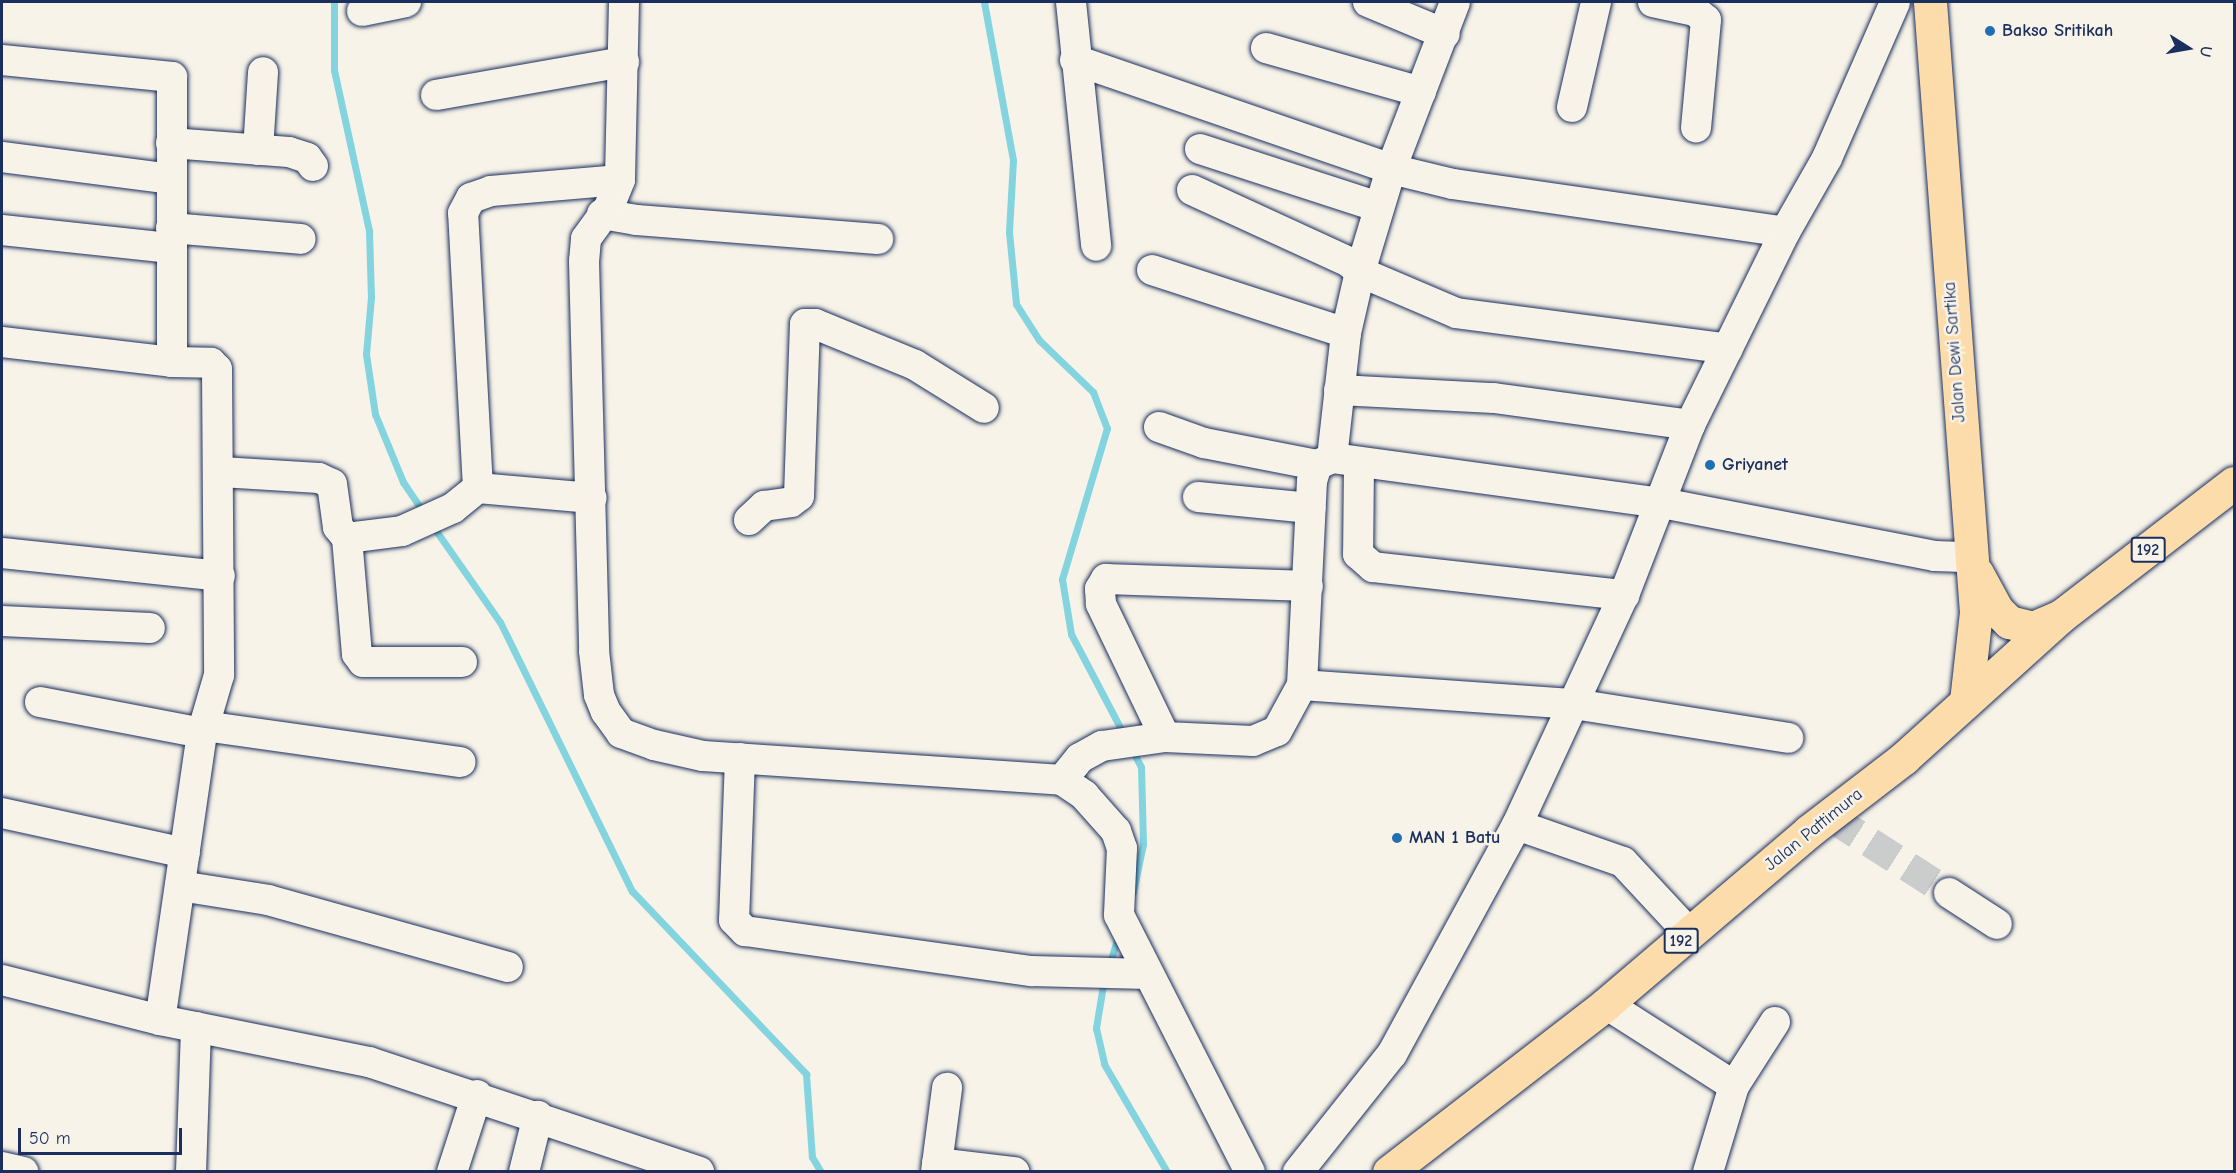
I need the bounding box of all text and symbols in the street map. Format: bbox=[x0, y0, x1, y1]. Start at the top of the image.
north arrow bbox=[2158, 18, 2218, 78]
place label: Bakso Sritikah bbox=[2002, 20, 2113, 42]
marker: Bakso Sritikah bbox=[1983, 24, 1997, 38]
text: U bbox=[2196, 44, 2216, 58]
street label: Jalan Dewi Sartika bbox=[1939, 281, 1971, 423]
place label: Griyanet bbox=[1722, 454, 1788, 476]
marker: Griyanet bbox=[1703, 458, 1717, 472]
road number: 192 bbox=[2130, 537, 2166, 563]
street label: Jalan Pattimura bbox=[1761, 784, 1867, 876]
place label: MAN 1 Batu bbox=[1409, 827, 1500, 849]
marker: MAN 1 Batu bbox=[1390, 831, 1404, 845]
road number: 192 bbox=[1663, 928, 1699, 954]
scale bar bbox=[21, 1116, 184, 1154]
text: 50 m bbox=[29, 1128, 71, 1149]

